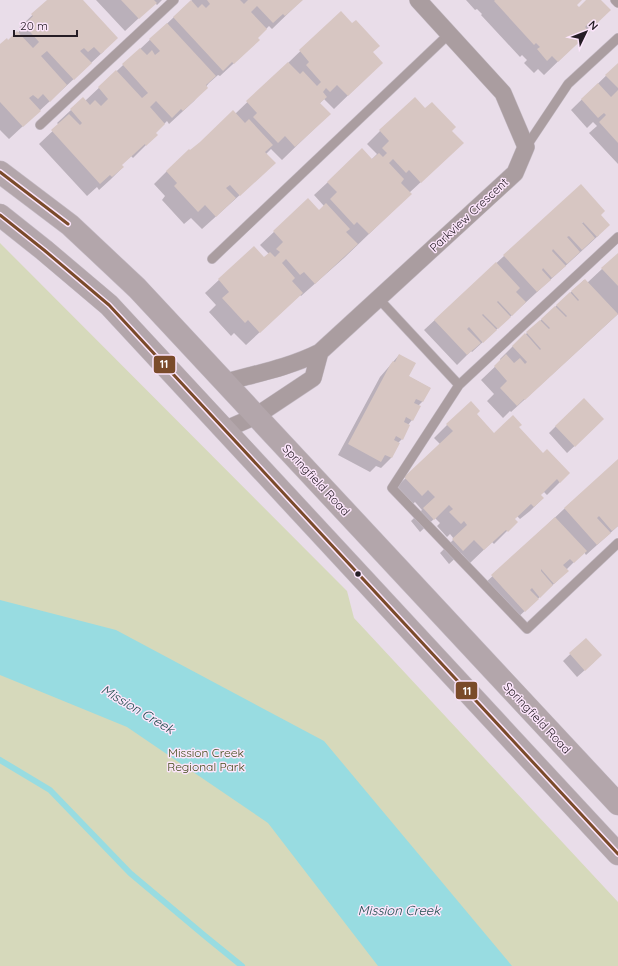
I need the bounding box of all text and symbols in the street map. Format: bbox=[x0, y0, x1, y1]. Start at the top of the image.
scale bar bbox=[14, 12, 77, 38]
north arrow bbox=[566, 12, 606, 52]
text: N bbox=[585, 17, 601, 33]
text: 20 m bbox=[20, 18, 48, 33]
street label: Parkview Crescent bbox=[426, 174, 511, 255]
line badge: 11 bbox=[153, 355, 176, 374]
text: 11 bbox=[160, 357, 168, 371]
street label: Springfield Road bbox=[279, 441, 353, 519]
unlabelled marker bbox=[353, 569, 363, 579]
street label: Springfield Road bbox=[500, 679, 574, 757]
water label: Mission Creek bbox=[99, 681, 178, 738]
line badge: 11 bbox=[455, 681, 478, 700]
text: 11 bbox=[463, 684, 471, 698]
park label: Mission Creek Regional Park bbox=[167, 745, 245, 774]
water label: Mission Creek bbox=[358, 902, 441, 918]

